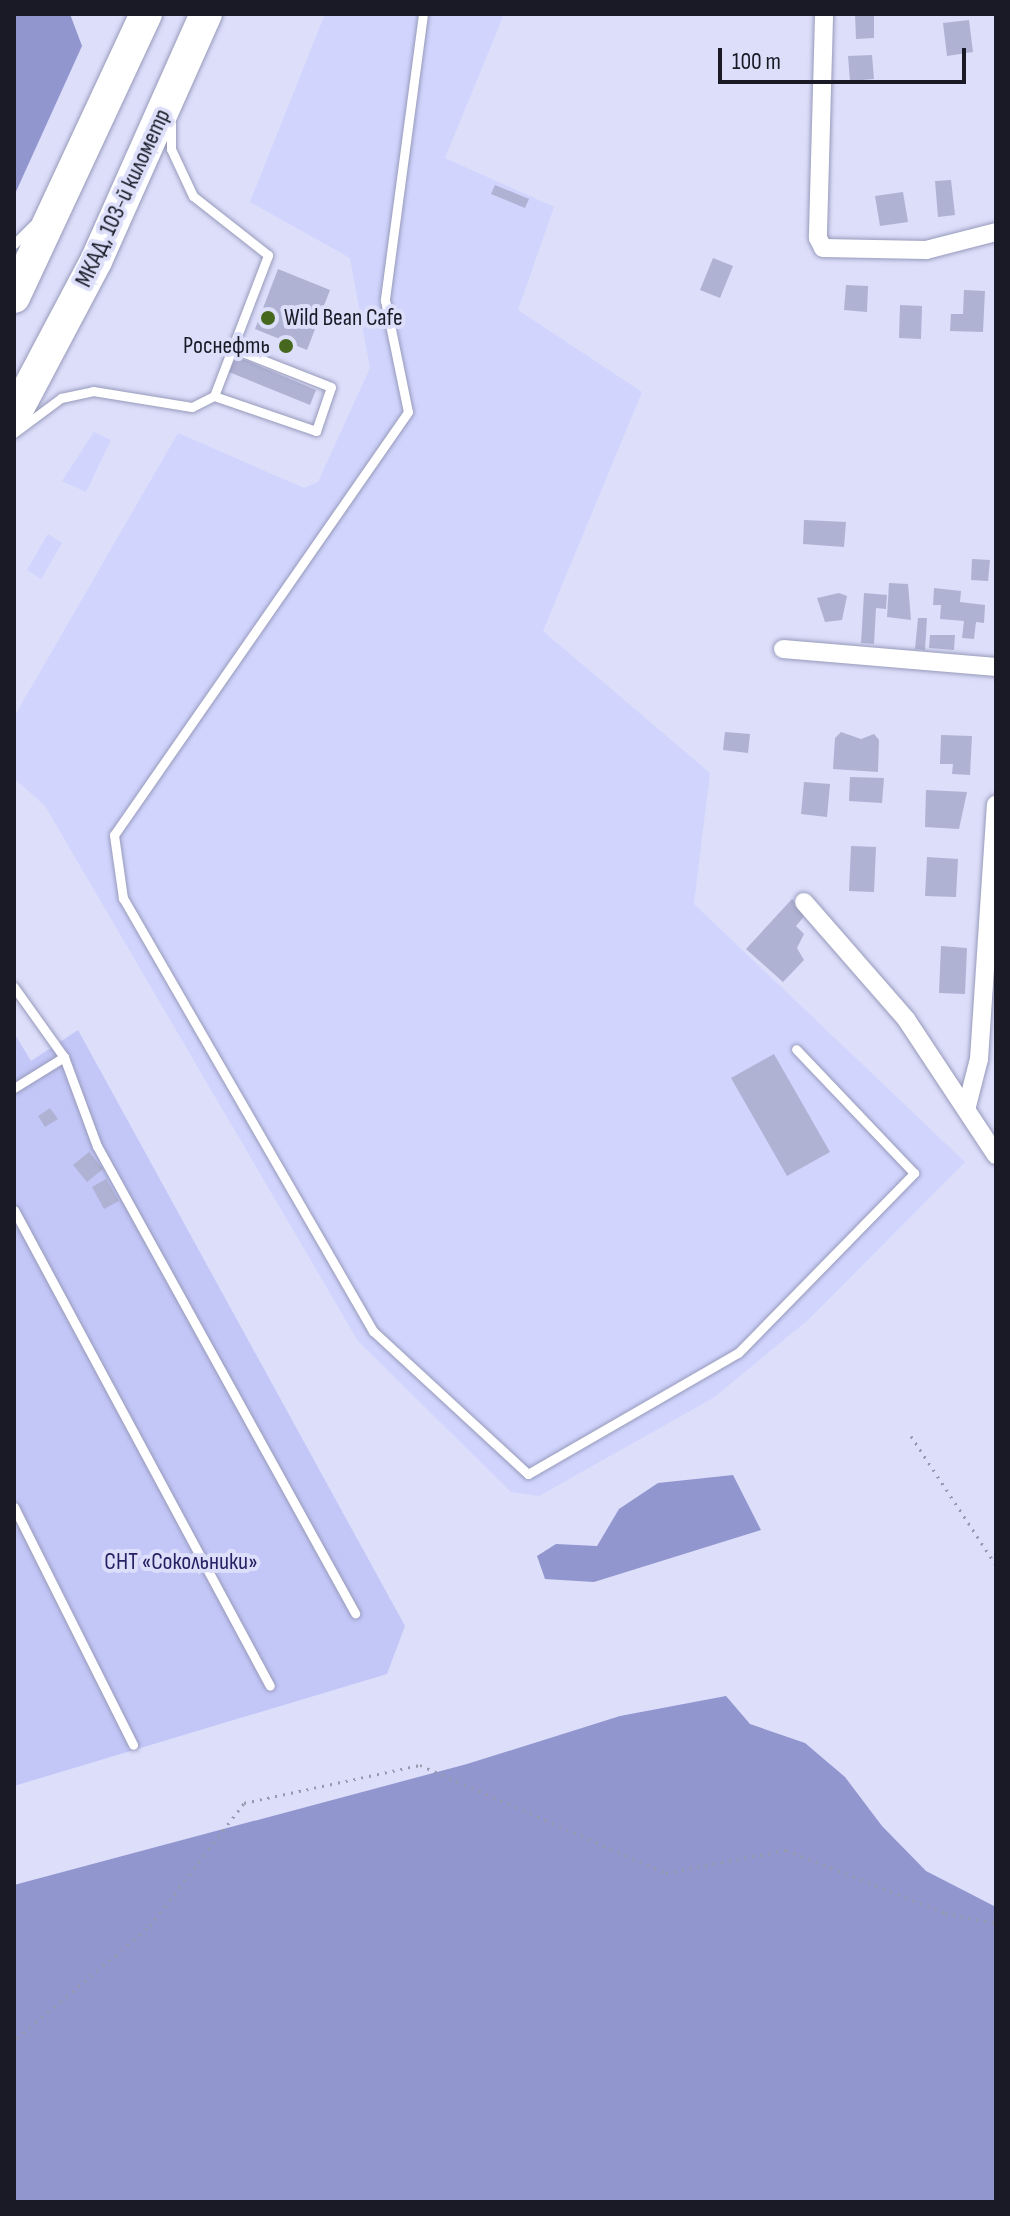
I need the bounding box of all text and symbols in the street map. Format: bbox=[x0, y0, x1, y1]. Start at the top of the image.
scale bar bbox=[722, 32, 970, 82]
text: 100 m bbox=[732, 47, 781, 76]
street label: МКАД, 103-й километр bbox=[69, 104, 177, 292]
place label: Wild Bean Cafe bbox=[284, 304, 403, 332]
marker: Wild Bean Cafe bbox=[259, 309, 277, 327]
place label: Роснефть bbox=[183, 332, 270, 360]
marker: Роснефть bbox=[277, 337, 295, 355]
park label: СНТ «Сокольники» bbox=[104, 1548, 258, 1576]

